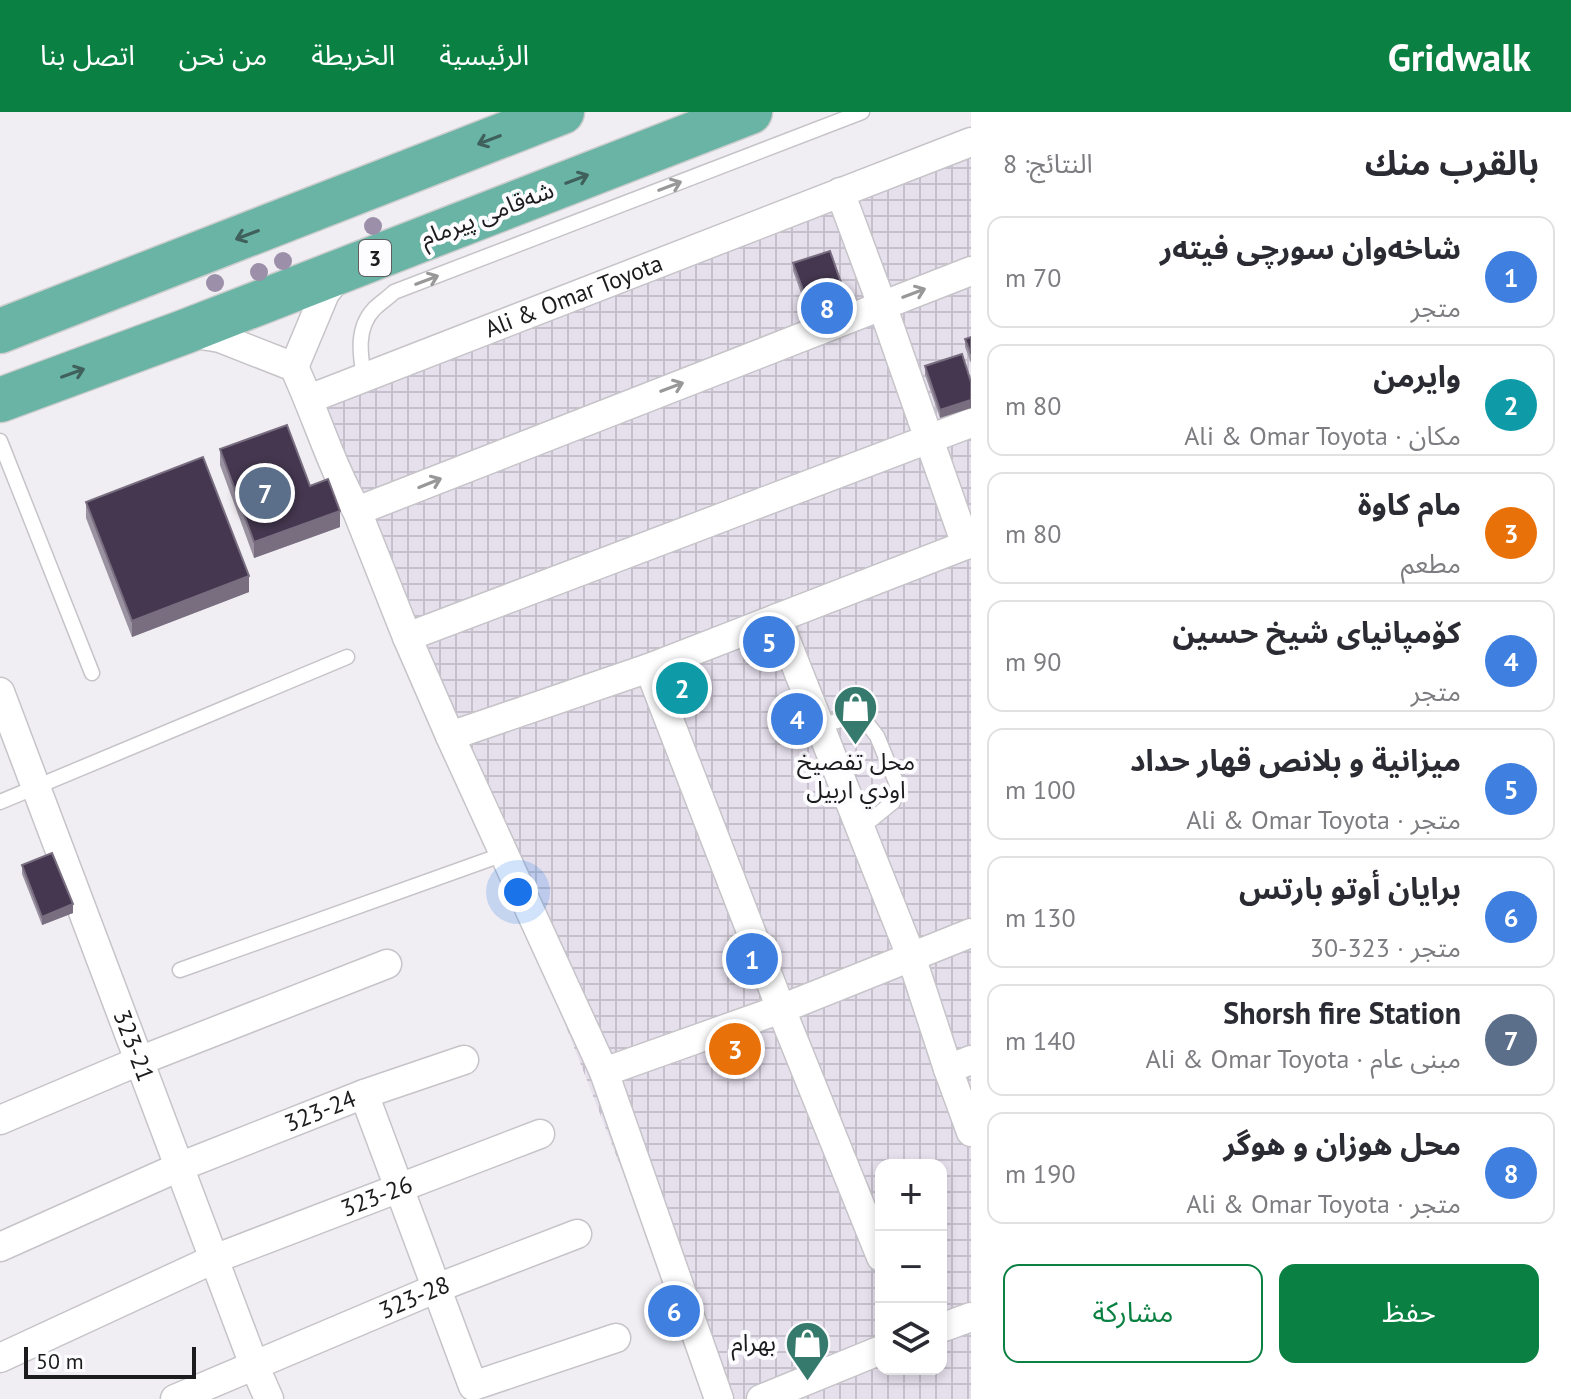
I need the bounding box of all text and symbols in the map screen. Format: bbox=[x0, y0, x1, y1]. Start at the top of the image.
text: Gridwalk bbox=[1388, 32, 1531, 81]
text: اتصل بنا bbox=[40, 36, 135, 73]
text: من نحن bbox=[179, 36, 267, 73]
text: الخريطة bbox=[311, 36, 395, 73]
text: الرئيسية bbox=[439, 36, 529, 73]
one-way arrow bbox=[477, 134, 502, 148]
text: بالقرب منك bbox=[1365, 140, 1539, 184]
text: النتائج: 8 bbox=[1003, 147, 1093, 180]
one-way arrow bbox=[564, 171, 589, 185]
street label: شەقامی پیرمام bbox=[416, 174, 559, 256]
one-way arrow bbox=[657, 178, 682, 192]
text: شاخەوان سورچی فیتەر bbox=[1160, 228, 1461, 267]
one-way arrow bbox=[235, 229, 260, 243]
road number: 3 bbox=[359, 240, 391, 276]
street label: Ali & Omar Toyota bbox=[480, 247, 667, 344]
text: 70 m bbox=[1005, 261, 1061, 294]
text: 1 bbox=[1504, 261, 1518, 294]
one-way arrow bbox=[415, 272, 439, 286]
pin: 8 bbox=[801, 278, 853, 338]
one-way arrow bbox=[901, 285, 926, 299]
text: متجر bbox=[1411, 291, 1461, 324]
text: وایرمن bbox=[1373, 356, 1461, 395]
one-way arrow bbox=[60, 365, 85, 379]
one-way arrow bbox=[659, 379, 683, 393]
text: 80 m bbox=[1005, 389, 1061, 422]
text: 2 bbox=[1504, 389, 1518, 422]
text: مكان · Ali & Omar Toyota bbox=[1184, 419, 1461, 452]
pin: 7 bbox=[239, 463, 291, 523]
one-way arrow bbox=[417, 474, 442, 489]
text: مام كاوة bbox=[1358, 484, 1461, 523]
text: 80 m bbox=[1005, 517, 1061, 550]
text: 3 bbox=[1504, 517, 1518, 550]
text: مطعم bbox=[1401, 547, 1461, 580]
pin: 5 bbox=[743, 612, 795, 672]
text: کۆمپانیای شیخ حسین bbox=[1172, 612, 1461, 651]
text: 90 m bbox=[1005, 645, 1061, 678]
text: 4 bbox=[1504, 645, 1518, 678]
pin: 2 bbox=[656, 658, 708, 718]
text: متجر bbox=[1411, 675, 1461, 708]
shop icon: محل تفصيخ اودي اربيل bbox=[832, 684, 880, 747]
pin: 4 bbox=[771, 689, 823, 749]
text: ميزانية و بلانص قهار حداد bbox=[1130, 740, 1461, 779]
place label: محل تفصيخ اودي اربيل bbox=[797, 746, 915, 809]
text: 100 m bbox=[1005, 773, 1076, 806]
text: 5 bbox=[1504, 773, 1518, 806]
text: متجر · Ali & Omar Toyota bbox=[1186, 803, 1461, 836]
text: برايان أوتو بارتس bbox=[1239, 868, 1461, 907]
your location bbox=[498, 872, 538, 912]
text: 130 m bbox=[1005, 901, 1076, 934]
text: 6 bbox=[1504, 901, 1518, 934]
pin: 1 bbox=[726, 929, 778, 989]
text: متجر · 323-30 bbox=[1310, 931, 1461, 964]
text: Shorsh fire Station bbox=[1223, 993, 1461, 1032]
street label: 323-21 bbox=[106, 1005, 162, 1086]
pin: 3 bbox=[709, 1019, 761, 1079]
text: 140 m bbox=[1005, 1024, 1076, 1057]
text: 7 bbox=[1504, 1024, 1518, 1057]
text: مبنى عام · Ali & Omar Toyota bbox=[1146, 1042, 1461, 1075]
street label: 323-24 bbox=[280, 1083, 360, 1139]
text: محل هوزان و هوگر bbox=[1224, 1124, 1461, 1163]
text: 190 m bbox=[1005, 1157, 1076, 1190]
text: 8 bbox=[1504, 1157, 1518, 1190]
map controls bbox=[875, 1159, 947, 1375]
button: + bbox=[875, 1159, 947, 1231]
street label: 323-26 bbox=[336, 1168, 417, 1224]
text: متجر · Ali & Omar Toyota bbox=[1186, 1187, 1461, 1220]
button: − bbox=[875, 1231, 947, 1303]
button: مشاركة bbox=[1003, 1264, 1263, 1363]
button: حفظ bbox=[1279, 1264, 1539, 1363]
street label: 323-28 bbox=[374, 1269, 454, 1326]
pin: 6 bbox=[648, 1281, 700, 1341]
button: layers bbox=[875, 1303, 947, 1375]
shop icon: بهرام bbox=[783, 1319, 831, 1382]
place label: بهرام bbox=[731, 1327, 776, 1361]
scale bar bbox=[24, 1343, 196, 1379]
text: 50 m bbox=[36, 1347, 84, 1375]

